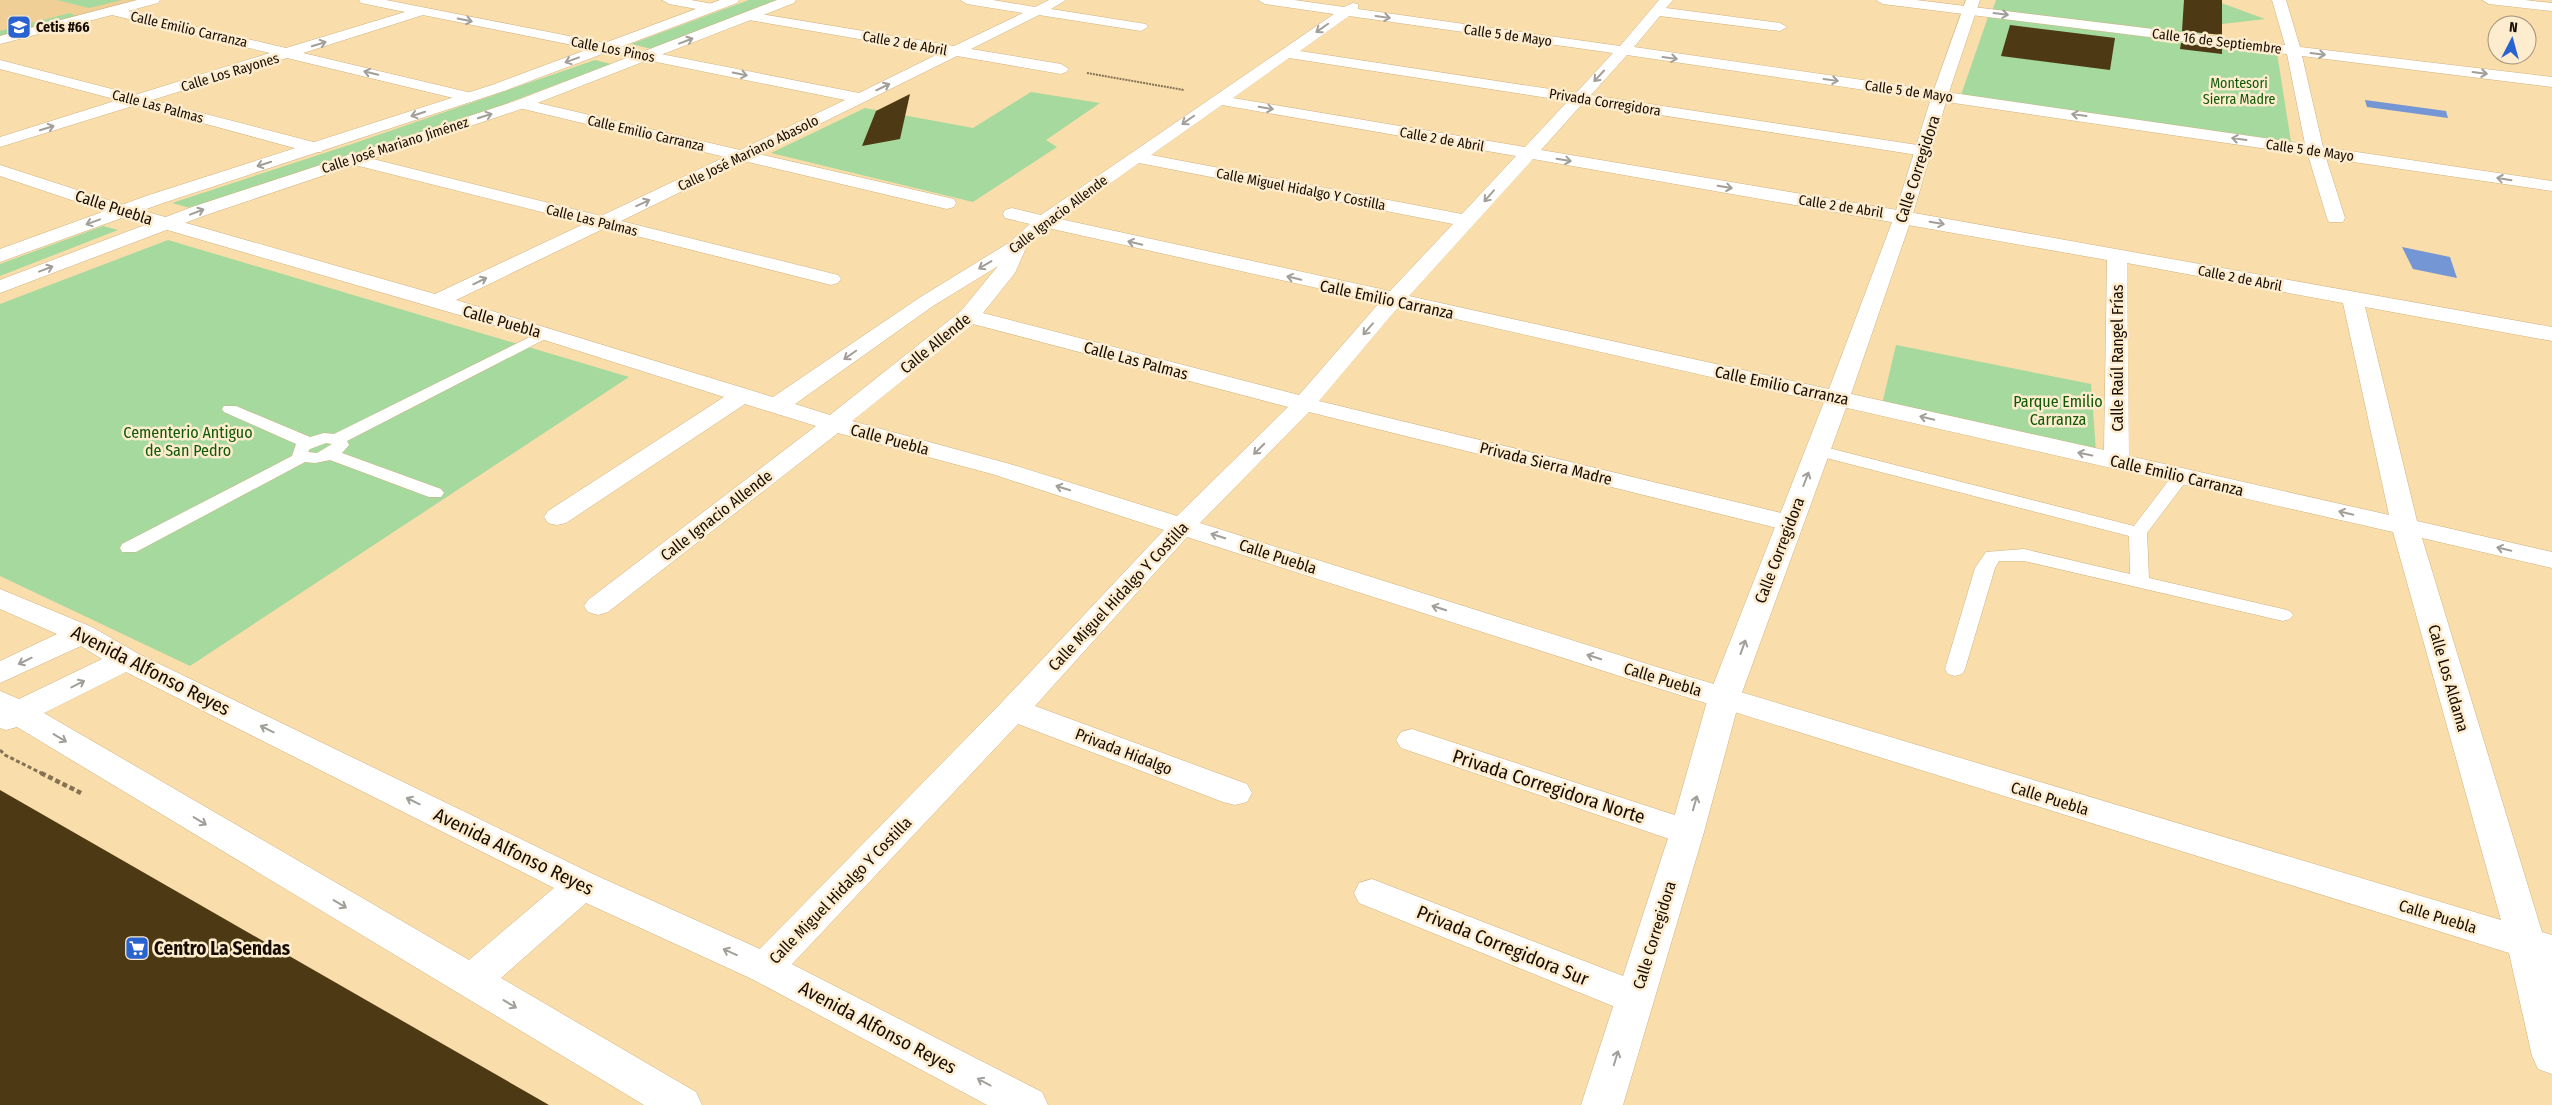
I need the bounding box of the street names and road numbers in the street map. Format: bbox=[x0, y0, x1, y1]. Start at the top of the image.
street label: Calle Emilio Carranza bbox=[129, 8, 249, 51]
street label: Calle 5 de Mayo bbox=[1463, 21, 1553, 50]
street label: Calle 16 de Septiembre bbox=[2151, 25, 2283, 58]
street label: Calle 2 de Abril bbox=[861, 28, 949, 59]
street label: Calle Los Pinos bbox=[569, 33, 656, 66]
street label: Calle Los Rayones bbox=[179, 49, 281, 95]
street label: Calle 5 de Mayo bbox=[1864, 77, 1954, 106]
street label: Privada Corregidora bbox=[1548, 85, 1662, 120]
street label: Calle Las Palmas bbox=[110, 86, 205, 127]
street label: Calle Emilio Carranza bbox=[586, 112, 706, 155]
street label: Calle José Mariano Abasolo bbox=[675, 112, 821, 195]
street label: Calle Corregidora bbox=[1891, 113, 1944, 225]
street label: Calle José Mariano Jiménez bbox=[320, 114, 471, 177]
street label: Calle 2 de Abril bbox=[1398, 124, 1486, 155]
street label: Calle 5 de Mayo bbox=[2265, 136, 2355, 165]
street label: Calle Miguel Hidalgo Y Costilla bbox=[1215, 165, 1387, 214]
street label: Calle Ignacio Allende bbox=[1006, 172, 1111, 257]
street label: Calle Puebla bbox=[73, 186, 155, 229]
street label: Calle 2 de Abril bbox=[1797, 191, 1885, 222]
street label: Calle Las Palmas bbox=[544, 201, 639, 240]
street label: Calle 2 de Abril bbox=[2196, 262, 2284, 295]
street label: Calle Emilio Carranza bbox=[1318, 276, 1456, 323]
street label: Calle Raúl Rangel Frías bbox=[2108, 284, 2127, 432]
street label: Calle Puebla bbox=[461, 301, 543, 342]
street label: Calle Allende bbox=[896, 309, 975, 378]
street label: Calle Las Palmas bbox=[1082, 337, 1190, 384]
street label: Calle Emilio Carranza bbox=[1713, 362, 1851, 409]
street label: Calle Puebla bbox=[849, 420, 931, 459]
street label: Privada Sierra Madre bbox=[1478, 438, 1614, 489]
street label: Calle Emilio Carranza bbox=[2108, 451, 2246, 500]
street label: Calle Ignacio Allende bbox=[657, 466, 776, 565]
street label: Calle Corregidora bbox=[1751, 494, 1808, 606]
street label: Calle Miguel Hidalgo Y Costilla bbox=[1044, 518, 1192, 675]
street label: Calle Puebla bbox=[1237, 535, 1319, 578]
street label: Avenida Alfonso Reyes bbox=[68, 620, 234, 720]
street label: Calle Los Aldama bbox=[2424, 622, 2473, 734]
street label: Calle Puebla bbox=[1622, 659, 1704, 700]
street label: Privada Hidalgo bbox=[1073, 724, 1175, 779]
street label: Privada Corregidora Norte bbox=[1450, 744, 1648, 828]
street label: Calle Puebla bbox=[2009, 778, 2091, 819]
street label: Avenida Alfonso Reyes bbox=[430, 803, 597, 900]
street label: Calle Miguel Hidalgo Y Costilla bbox=[765, 813, 916, 968]
street label: Calle Corregidora bbox=[1629, 879, 1680, 991]
street label: Calle Puebla bbox=[2397, 896, 2479, 937]
street label: Privada Corregidora Sur bbox=[1413, 900, 1593, 991]
street label: Avenida Alfonso Reyes bbox=[795, 976, 960, 1079]

